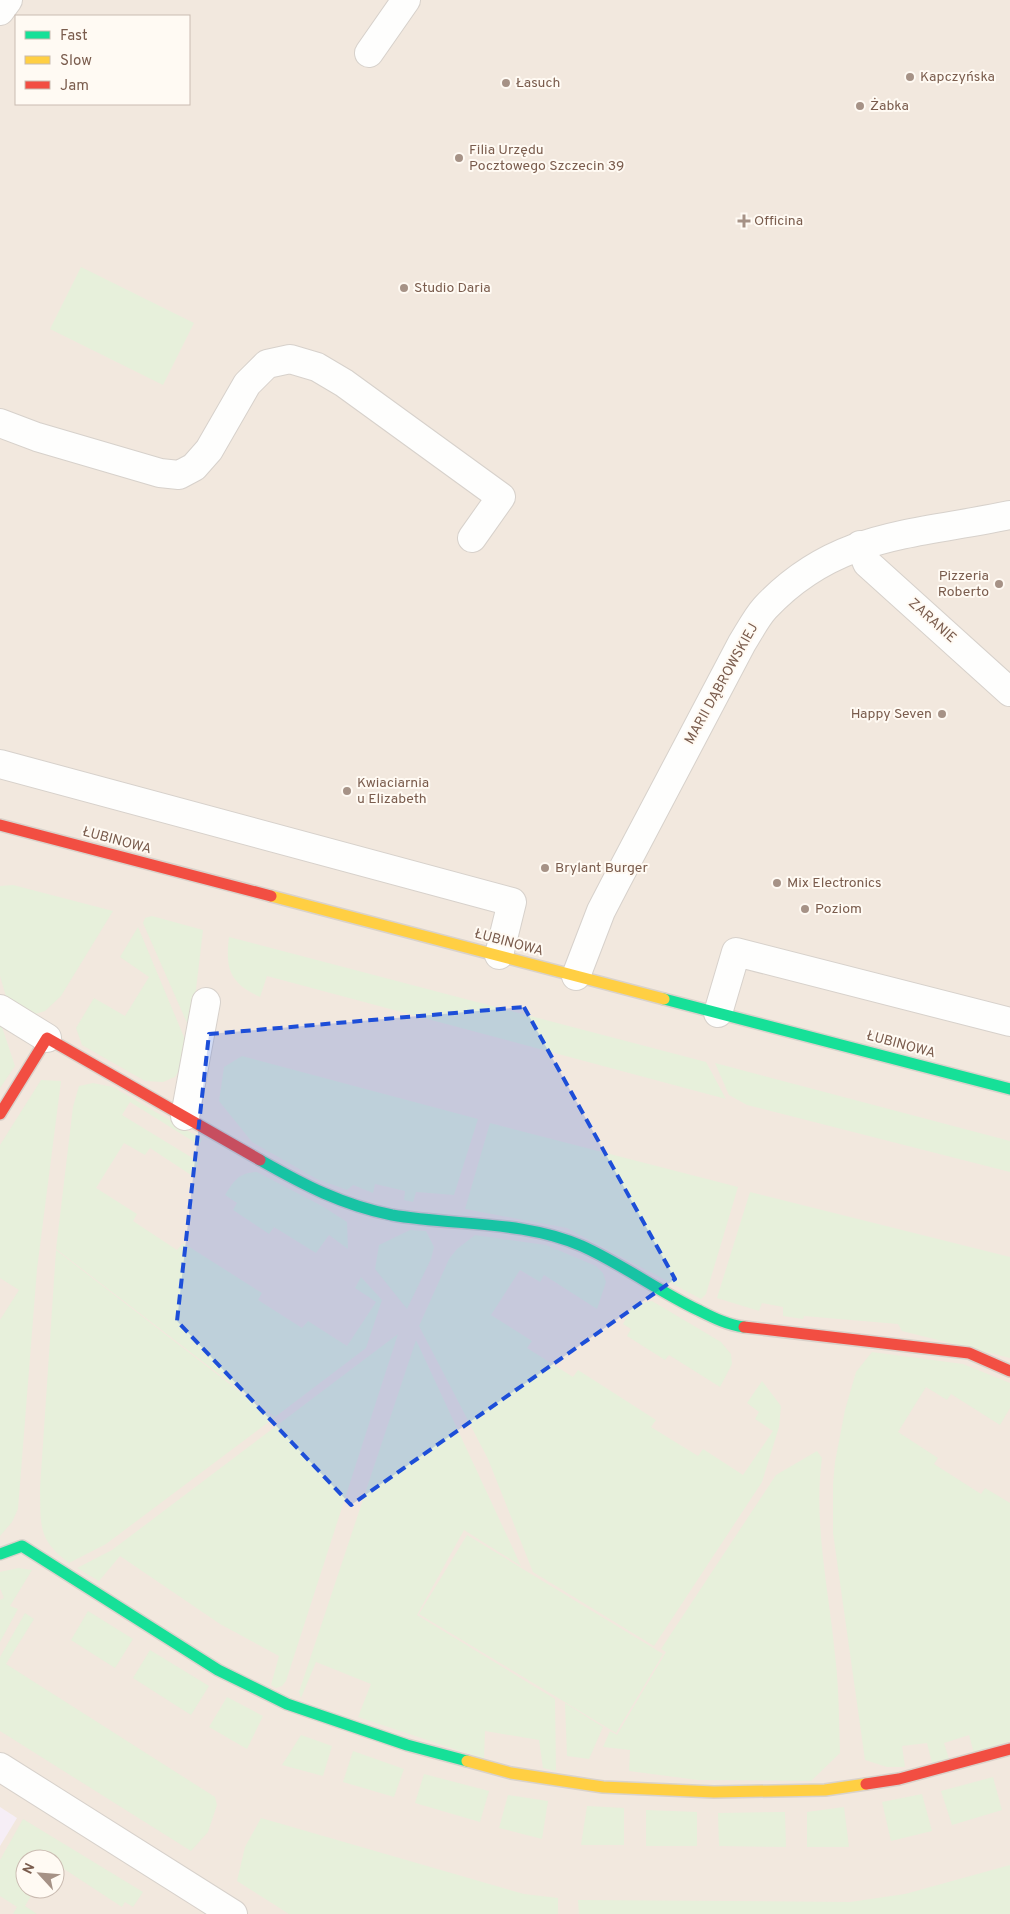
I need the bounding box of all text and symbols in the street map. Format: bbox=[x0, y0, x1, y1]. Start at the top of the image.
legend bbox=[15, 15, 190, 105]
text: Fast bbox=[60, 27, 88, 46]
text: Slow bbox=[60, 52, 92, 71]
place label: Kapczyńska bbox=[920, 69, 995, 86]
marker: Kapczyńska bbox=[904, 71, 916, 83]
place label: Łasuch bbox=[516, 75, 560, 92]
text: Jam bbox=[60, 77, 89, 96]
marker: Łasuch bbox=[500, 77, 512, 89]
place label: Żabka bbox=[870, 97, 909, 115]
marker: Żabka bbox=[854, 100, 866, 112]
place label: Filia Urzędu Pocztowego Szczecin 39 bbox=[469, 142, 624, 175]
marker: Filia Urzędu Pocztowego Szczecin 39 bbox=[453, 152, 465, 164]
place label: Officina bbox=[754, 213, 803, 230]
marker: Officina bbox=[738, 215, 750, 227]
place label: Studio Daria bbox=[414, 280, 491, 297]
marker: Studio Daria bbox=[398, 282, 410, 294]
place label: Pizzeria Roberto bbox=[938, 568, 989, 601]
marker: Pizzeria Roberto bbox=[993, 578, 1005, 590]
street label: ZARANIE bbox=[905, 595, 959, 647]
street label: MARII DĄBROWSKIEJ bbox=[682, 620, 762, 748]
place label: Happy Seven bbox=[851, 706, 932, 723]
marker: Happy Seven bbox=[936, 708, 948, 720]
place label: Kwiaciarnia u Elizabeth bbox=[357, 775, 429, 808]
marker: Kwiaciarnia u Elizabeth bbox=[341, 785, 353, 797]
street label: ŁUBINOWA bbox=[81, 824, 153, 858]
place label: Brylant Burger bbox=[555, 860, 648, 877]
marker: Brylant Burger bbox=[539, 862, 551, 874]
place label: Mix Electronics bbox=[787, 875, 881, 892]
marker: Mix Electronics bbox=[771, 877, 783, 889]
place label: Poziom bbox=[815, 901, 862, 918]
marker: Poziom bbox=[799, 903, 811, 915]
street label: ŁUBINOWA bbox=[473, 926, 545, 960]
street label: ŁUBINOWA bbox=[865, 1028, 937, 1062]
north arrow bbox=[15, 1849, 65, 1899]
text: N bbox=[20, 1861, 40, 1877]

